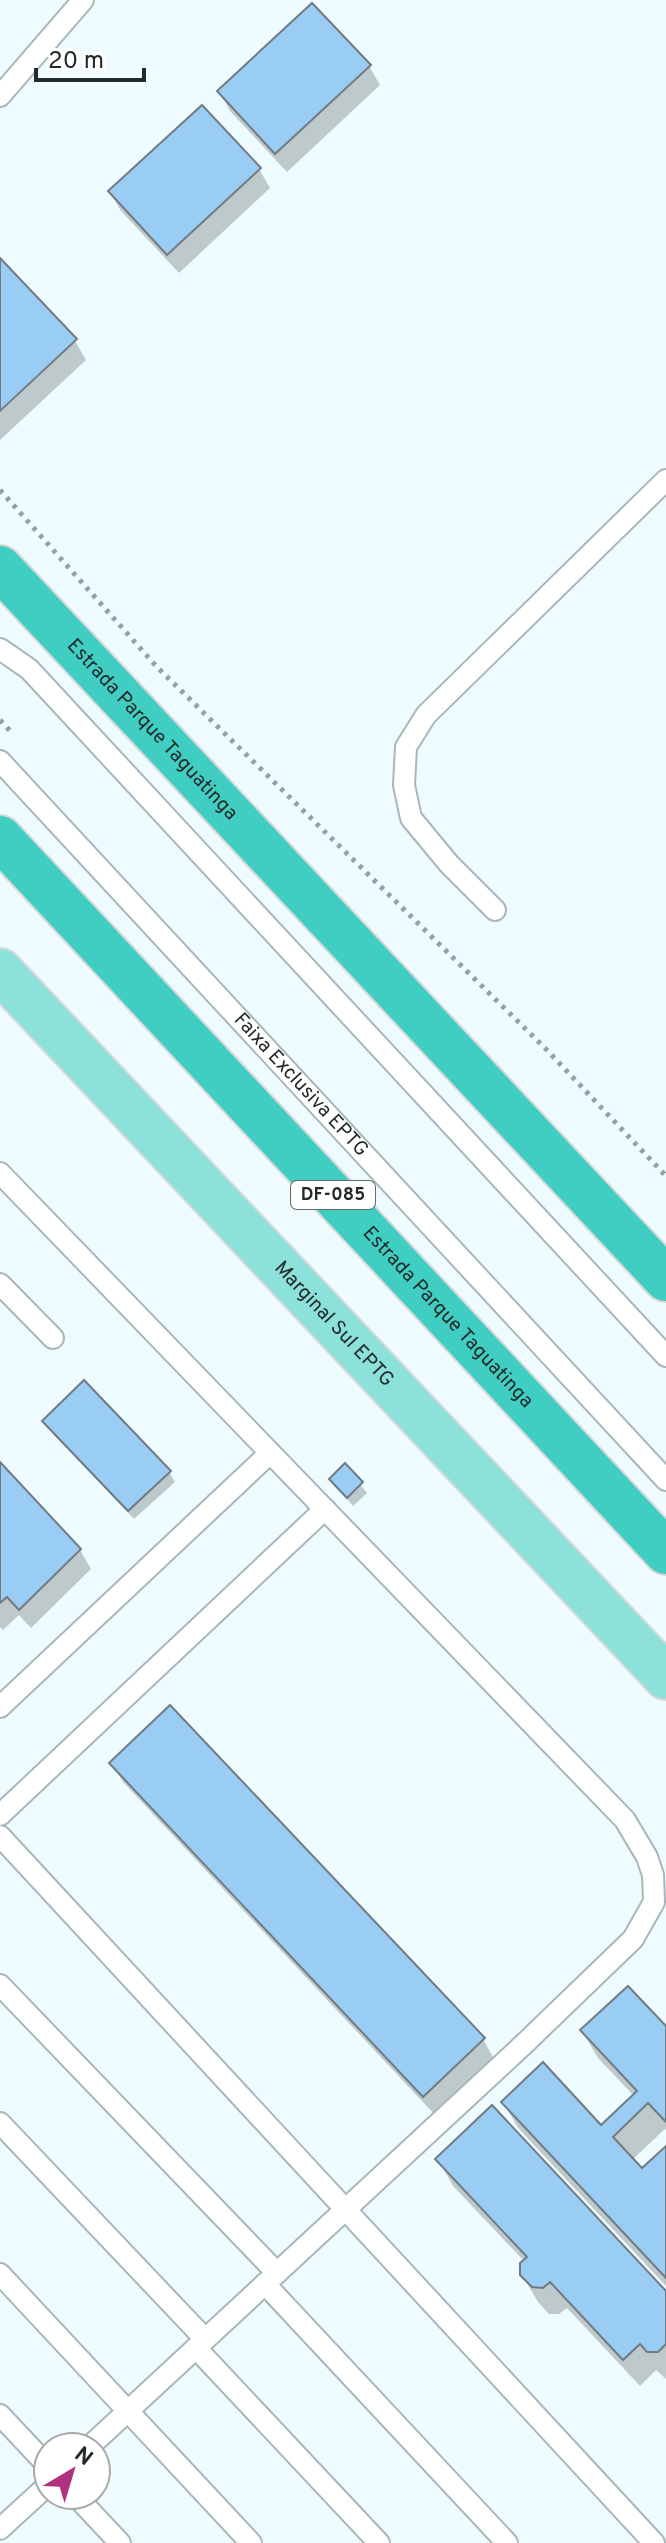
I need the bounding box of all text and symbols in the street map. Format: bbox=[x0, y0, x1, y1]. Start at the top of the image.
scale bar bbox=[36, 32, 144, 82]
text: 20 m bbox=[48, 47, 104, 77]
street label: Estrada Parque Taguatinga bbox=[60, 634, 243, 826]
street label: Faixa Exclusiva EPTG bbox=[227, 1008, 373, 1163]
road number: DF-085 bbox=[291, 1181, 375, 1209]
street label: Estrada Parque Taguatinga bbox=[356, 1221, 539, 1414]
street label: Marginal Sul EPTG bbox=[268, 1256, 399, 1393]
north arrow bbox=[32, 2431, 112, 2511]
text: N bbox=[68, 2442, 97, 2473]

